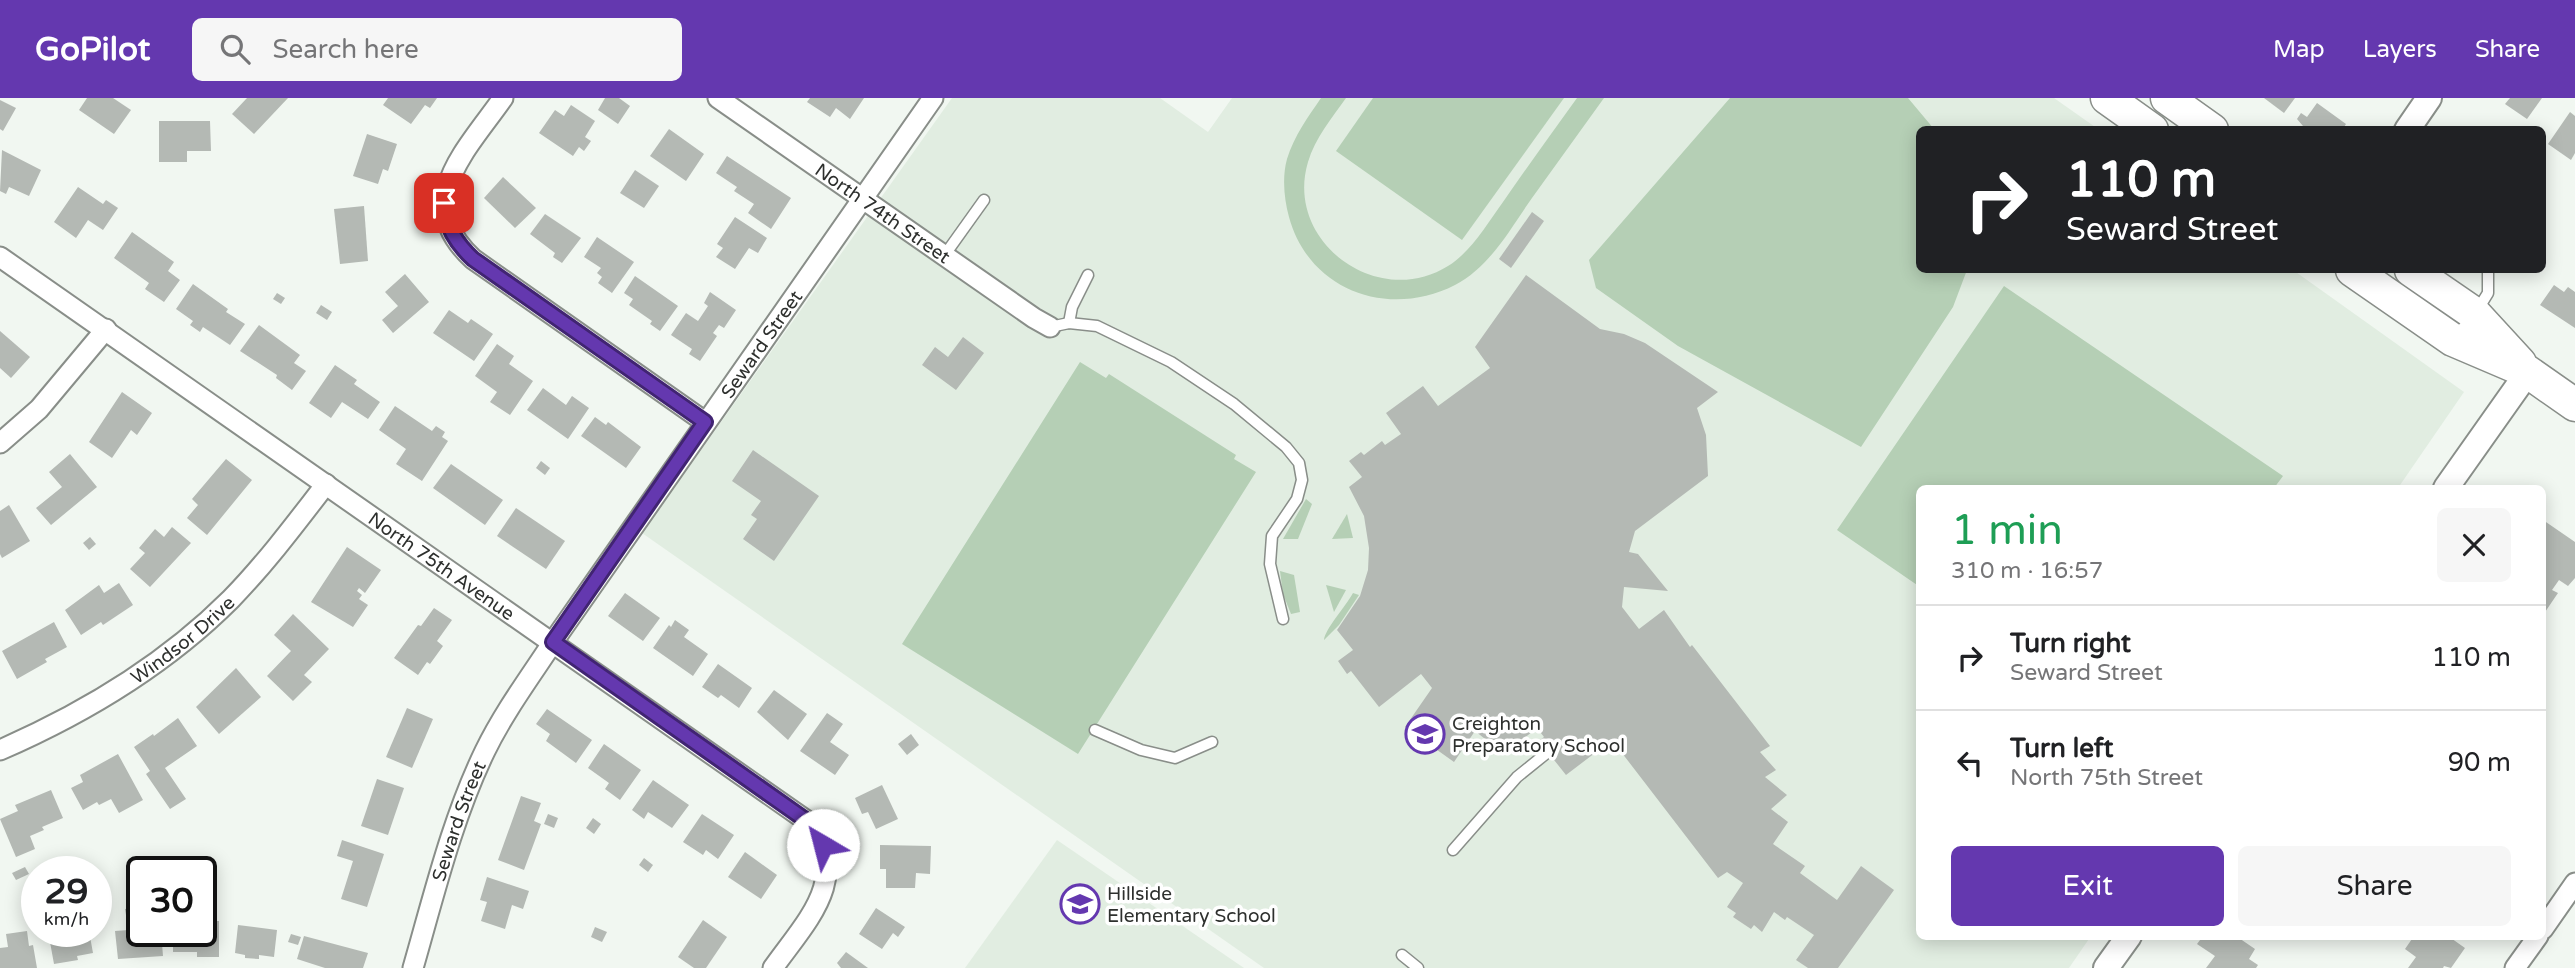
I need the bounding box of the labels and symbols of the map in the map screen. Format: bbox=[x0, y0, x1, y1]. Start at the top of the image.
street label: North 74th Street bbox=[811, 159, 954, 268]
pin bbox=[414, 173, 474, 233]
street label: Seward Street bbox=[717, 287, 807, 403]
street label: North 75th Avenue bbox=[364, 508, 519, 625]
street label: Windsor Drive bbox=[127, 592, 239, 689]
school or university icon: Creighton Preparatory School bbox=[1404, 713, 1446, 755]
place label: Creighton Preparatory School bbox=[1452, 713, 1625, 757]
street label: Seward Street bbox=[428, 758, 491, 884]
position arrow bbox=[786, 808, 860, 882]
speed limit sign: 30 bbox=[126, 856, 217, 947]
school or university icon: Hillside Elementary School bbox=[1059, 883, 1101, 925]
place label: Hillside Elementary School bbox=[1107, 883, 1276, 927]

